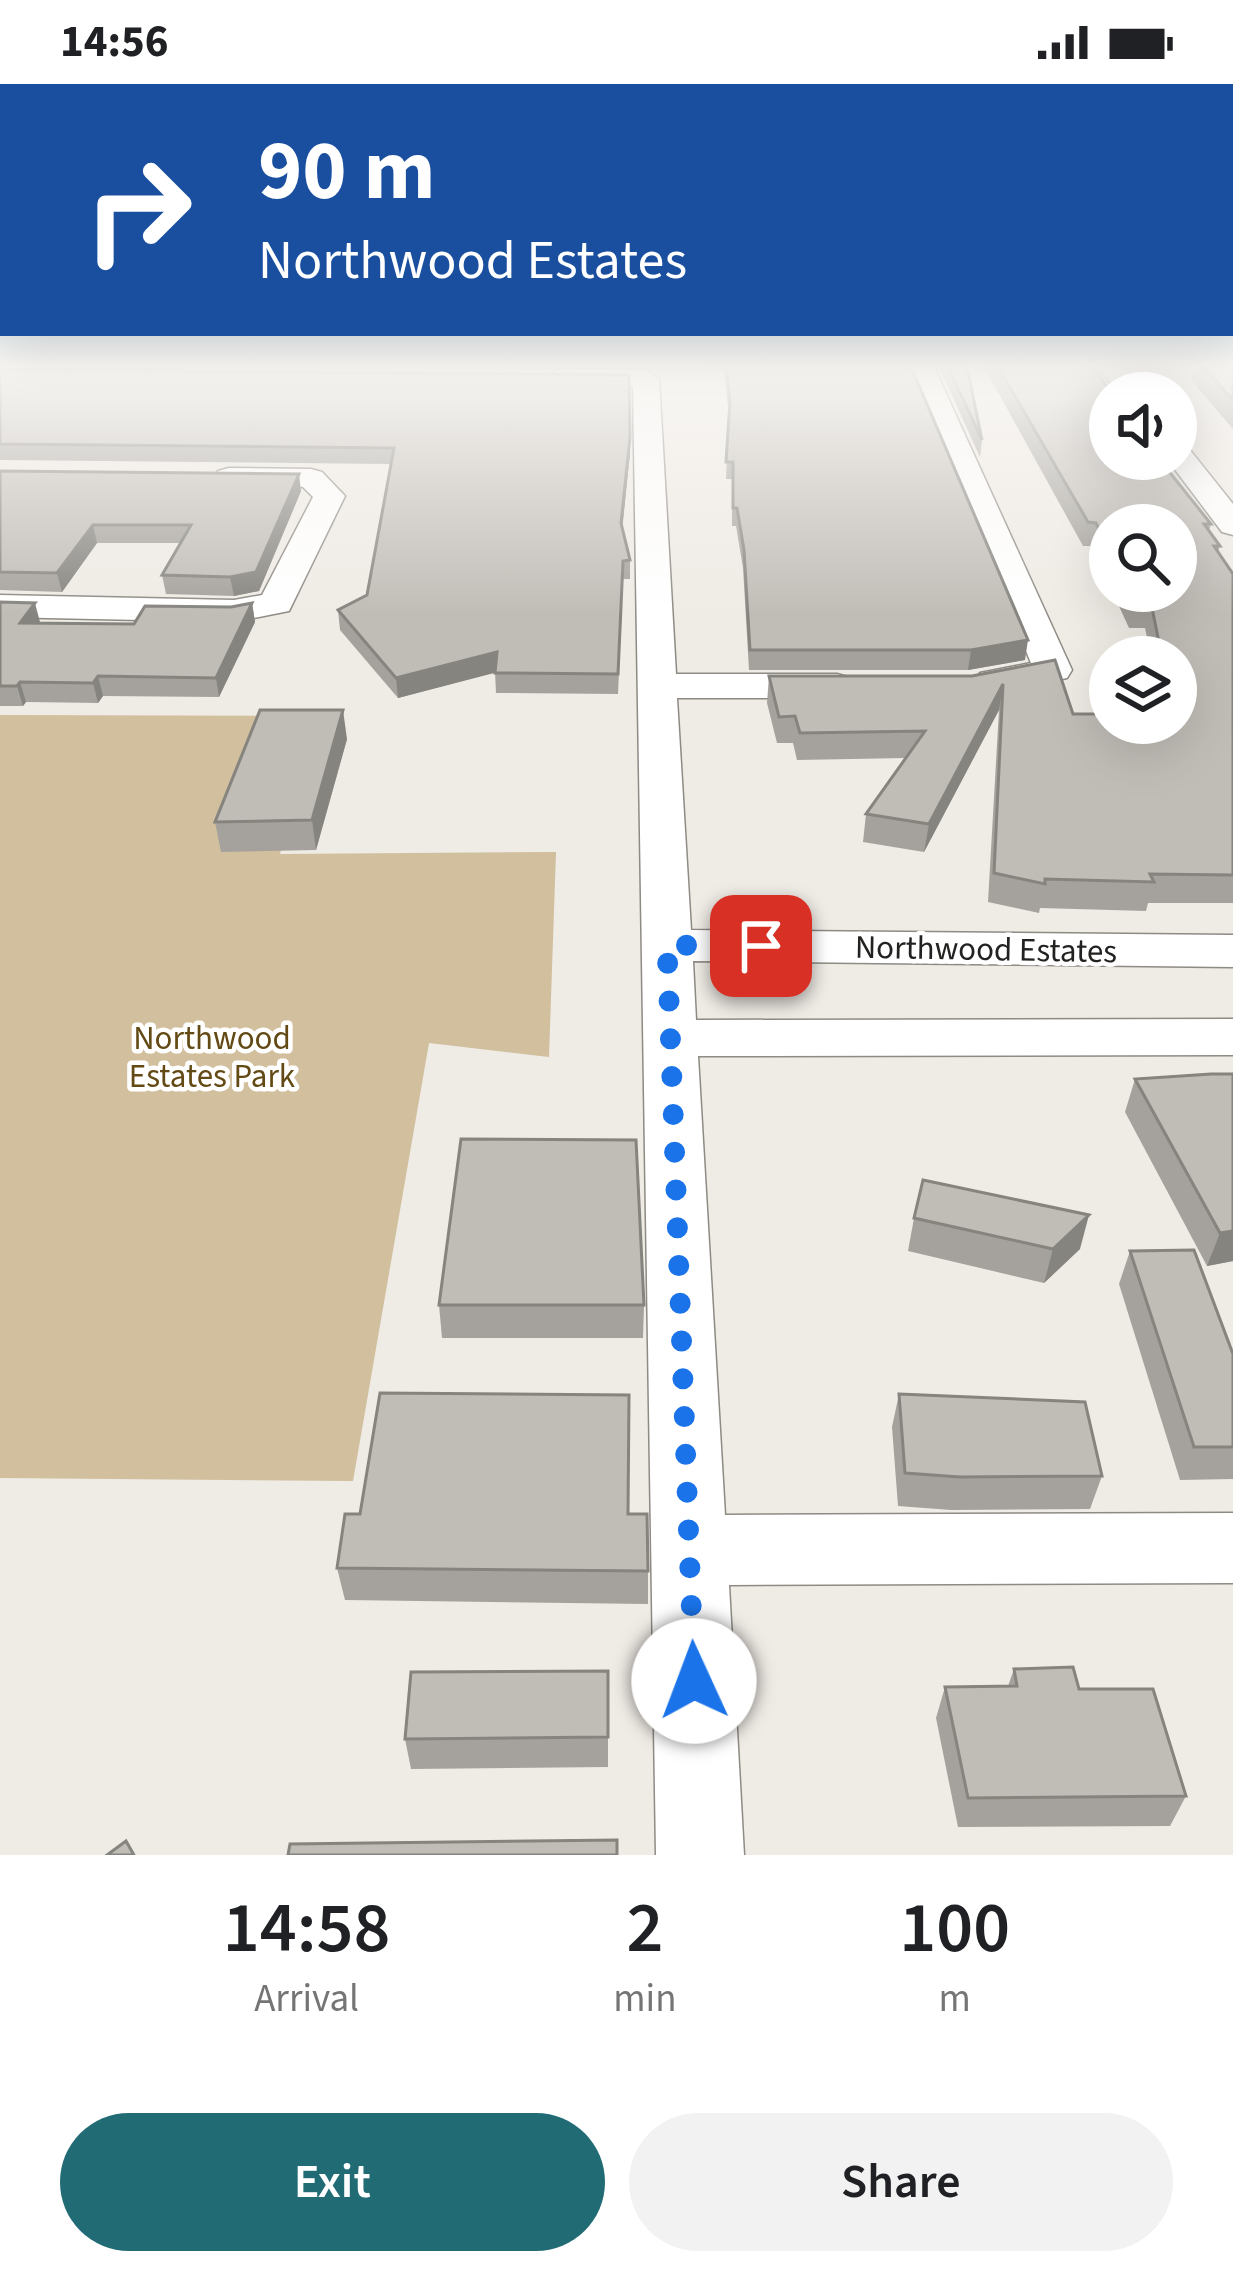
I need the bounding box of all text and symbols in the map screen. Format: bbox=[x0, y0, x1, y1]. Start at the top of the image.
text: 14:56 bbox=[60, 10, 169, 74]
text: 90 m bbox=[258, 112, 436, 232]
icon: right bbox=[60, 132, 216, 288]
text: Northwood Estates bbox=[258, 223, 687, 300]
map controls bbox=[1089, 372, 1197, 744]
button: sound bbox=[1089, 372, 1197, 480]
button: search bbox=[1089, 504, 1197, 612]
button: layers bbox=[1089, 636, 1197, 744]
pin bbox=[710, 895, 812, 997]
icon: arrive bbox=[728, 913, 794, 979]
street label: Northwood Estates bbox=[854, 924, 1117, 975]
park label: Northwood Estates Park bbox=[129, 1015, 296, 1100]
position arrow bbox=[631, 1618, 757, 1744]
text: 14:58 bbox=[223, 1877, 390, 1980]
text: 2 bbox=[626, 1877, 663, 1980]
text: 100 bbox=[899, 1877, 1010, 1980]
text: Arrival bbox=[254, 1971, 359, 2027]
text: min bbox=[613, 1971, 677, 2027]
text: m bbox=[939, 1971, 971, 2027]
button: Exit bbox=[60, 2113, 605, 2251]
button: Share bbox=[629, 2113, 1173, 2251]

